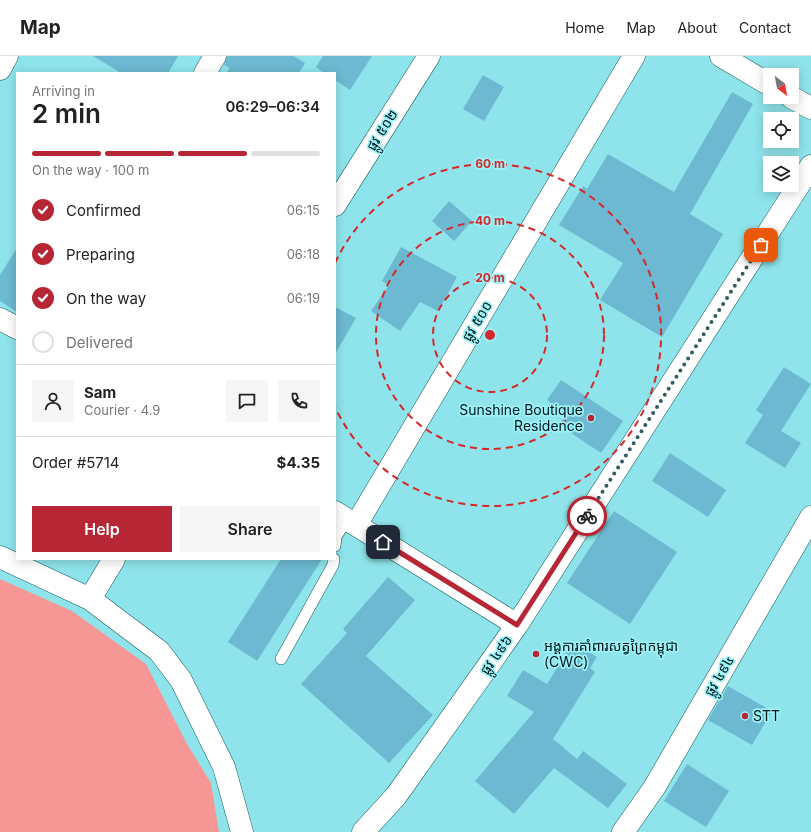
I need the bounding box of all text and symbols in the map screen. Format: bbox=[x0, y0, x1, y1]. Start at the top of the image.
text: Map bbox=[20, 16, 61, 39]
text: Home bbox=[565, 19, 604, 36]
text: Map bbox=[626, 19, 656, 36]
text: About bbox=[678, 19, 717, 36]
text: Contact bbox=[739, 19, 791, 36]
north arrow bbox=[763, 68, 799, 104]
map controls bbox=[763, 68, 799, 192]
text: Arriving in bbox=[32, 83, 95, 99]
text: 06:29–06:34 bbox=[225, 97, 320, 116]
text: 2 min bbox=[32, 98, 101, 129]
street label: ផ្លូវ ៥០២ bbox=[362, 106, 404, 156]
button: locate bbox=[763, 112, 799, 148]
text: 60 m bbox=[475, 156, 505, 171]
button: layers bbox=[763, 156, 799, 192]
text: On the way · 100 m bbox=[32, 162, 149, 178]
icon: check bbox=[32, 199, 54, 221]
text: Confirmed bbox=[66, 201, 141, 220]
text: 06:15 bbox=[287, 202, 320, 218]
text: 40 m bbox=[475, 213, 505, 228]
pin bbox=[744, 228, 778, 262]
icon: bag bbox=[750, 234, 772, 256]
icon: check bbox=[32, 243, 54, 265]
text: Preparing bbox=[66, 245, 135, 264]
text: 06:18 bbox=[287, 246, 320, 262]
text: 20 m bbox=[475, 270, 505, 285]
icon: check bbox=[32, 287, 54, 309]
text: On the way bbox=[66, 289, 146, 308]
text: 06:19 bbox=[287, 290, 320, 306]
street label: ផ្លូវ ៥០០ bbox=[458, 297, 499, 346]
centre of rings bbox=[483, 328, 497, 342]
text: Delivered bbox=[66, 333, 133, 352]
button: person bbox=[32, 380, 74, 422]
button: chat bbox=[226, 380, 268, 422]
button: phone bbox=[278, 380, 320, 422]
text: Sam bbox=[84, 383, 116, 402]
place label: Sunshine Boutique Residence bbox=[459, 401, 583, 434]
text: Courier · 4.9 bbox=[84, 402, 160, 418]
marker: Sunshine Boutique Residence bbox=[586, 413, 596, 423]
text: Order #5714 bbox=[32, 453, 120, 472]
text: $4.35 bbox=[277, 453, 320, 472]
courier bbox=[567, 496, 607, 536]
icon: bike bbox=[576, 505, 598, 527]
button: Help bbox=[32, 506, 172, 552]
button: Share bbox=[180, 506, 320, 552]
pin bbox=[366, 525, 400, 559]
icon: home bbox=[372, 531, 394, 553]
street label: ផ្លូវ ៤៩៦ bbox=[476, 632, 519, 680]
place label: អង្គការគាំពារសត្វព្រៃកម្ពុជា (CWC) bbox=[544, 637, 678, 670]
marker: អង្គការគាំពារសត្វព្រៃកម្ពុជា (CWC) bbox=[531, 649, 541, 659]
street label: ផ្លូវ ៤៩៤ bbox=[700, 652, 741, 701]
place label: STT bbox=[753, 707, 780, 724]
marker: STT bbox=[740, 711, 750, 721]

